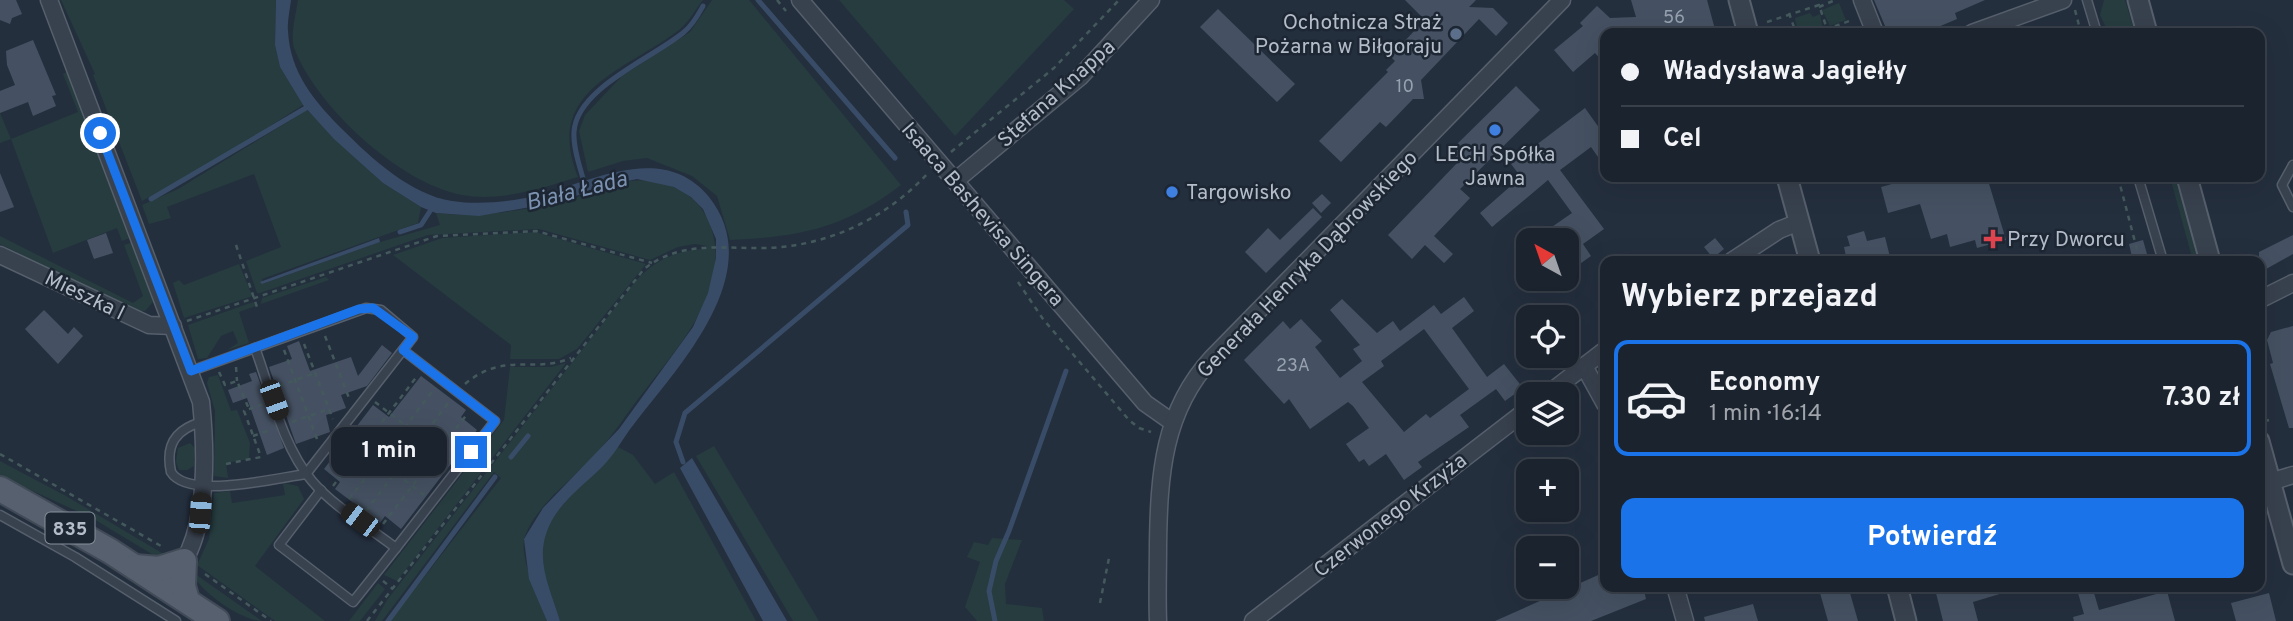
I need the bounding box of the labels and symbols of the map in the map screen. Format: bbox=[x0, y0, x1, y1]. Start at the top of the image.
house number: 56 bbox=[1663, 7, 1685, 30]
place label: Ochotnicza Straż Pożarna w Biłgoraju bbox=[1255, 10, 1442, 61]
marker: Ochotnicza Straż Pożarna w Biłgoraju bbox=[1448, 26, 1464, 42]
street label: Stefana Knappa bbox=[993, 34, 1121, 154]
house number: 10 bbox=[1396, 76, 1414, 99]
route start bbox=[84, 117, 116, 149]
street label: Isaaca Bashevisa Singera bbox=[894, 117, 1069, 313]
marker: LECH Spółka Jawna bbox=[1487, 122, 1503, 138]
place label: LECH Spółka Jawna bbox=[1435, 142, 1555, 193]
street label: Generała Henryka Dąbrowskiego bbox=[1192, 145, 1424, 385]
water label: Biała Łada bbox=[523, 166, 630, 219]
place label: Targowisko bbox=[1186, 180, 1292, 207]
marker: Targowisko bbox=[1164, 184, 1180, 200]
place label: Przy Dworcu bbox=[2007, 227, 2125, 254]
north arrow bbox=[1516, 228, 1578, 290]
marker: Przy Dworcu bbox=[1985, 231, 2001, 247]
street label: Mieszka I bbox=[40, 265, 129, 327]
house number: 23A bbox=[1276, 355, 1310, 378]
car bbox=[257, 377, 292, 423]
callout: 1 min bbox=[331, 428, 447, 476]
route end bbox=[455, 436, 487, 468]
street label: Czerwonego Krzyża bbox=[1309, 448, 1473, 584]
car bbox=[189, 491, 212, 535]
car bbox=[337, 499, 384, 541]
road number: 835 bbox=[46, 512, 94, 544]

